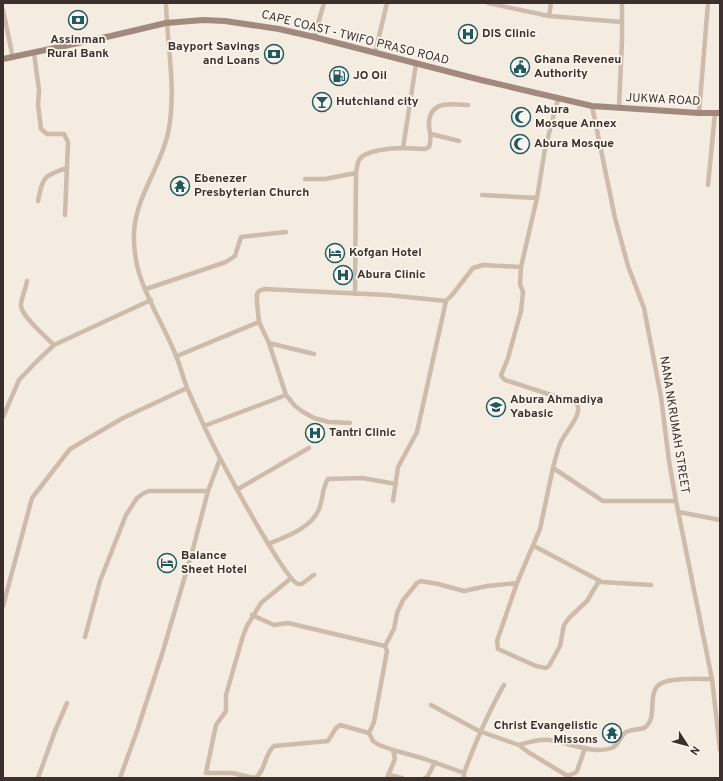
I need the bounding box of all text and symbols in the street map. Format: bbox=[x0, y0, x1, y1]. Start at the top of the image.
street label: CAPE COAST - TWIFO PRASO ROAD bbox=[259, 7, 451, 69]
bank icon: Assinman Rural Bank bbox=[67, 9, 89, 31]
hospital icon: DIS Clinic bbox=[457, 23, 479, 45]
place label: DIS Clinic bbox=[482, 26, 536, 42]
place label: Assinman Rural Bank bbox=[47, 32, 109, 62]
place label: Bayport Savings and Loans bbox=[168, 39, 260, 69]
bank icon: Bayport Savings and Loans bbox=[263, 43, 285, 65]
place label: Ghana Reveneu Authority bbox=[534, 52, 621, 82]
public building icon: Ghana Reveneu Authority bbox=[509, 56, 531, 78]
fuel station icon: JO Oil bbox=[328, 65, 350, 87]
place label: JO Oil bbox=[353, 68, 387, 84]
street label: JUKWA ROAD bbox=[625, 90, 701, 110]
bar icon: Hutchland city bbox=[311, 91, 333, 113]
place label: Hutchland city bbox=[336, 94, 419, 110]
place label: Abura Mosque Annex bbox=[535, 102, 617, 132]
mosque icon: Abura Mosque Annex bbox=[510, 106, 532, 128]
mosque icon: Abura Mosque bbox=[509, 133, 531, 155]
place label: Abura Mosque bbox=[534, 136, 614, 152]
place label: Ebenezer Presbyterian Church bbox=[194, 171, 309, 201]
temple icon: Ebenezer Presbyterian Church bbox=[169, 175, 191, 197]
hotel icon: Kofgan Hotel bbox=[324, 242, 346, 264]
place label: Kofgan Hotel bbox=[349, 245, 422, 261]
hospital icon: Abura Clinic bbox=[332, 264, 354, 286]
place label: Abura Clinic bbox=[357, 267, 426, 283]
street label: NANA NKRUMAH STREET bbox=[655, 355, 693, 495]
place label: Abura Ahmadiya Yabasic bbox=[510, 392, 603, 422]
school or university icon: Abura Ahmadiya Yabasic bbox=[485, 396, 507, 418]
hospital icon: Tantri Clinic bbox=[304, 422, 326, 444]
place label: Tantri Clinic bbox=[329, 425, 396, 441]
place label: Balance Sheet Hotel bbox=[181, 548, 247, 578]
hotel icon: Balance Sheet Hotel bbox=[156, 552, 178, 574]
place label: Christ Evangelistic Missons bbox=[494, 718, 598, 748]
temple icon: Christ Evangelistic Missons bbox=[601, 722, 623, 744]
north arrow bbox=[667, 725, 707, 765]
text: N bbox=[686, 743, 702, 758]

